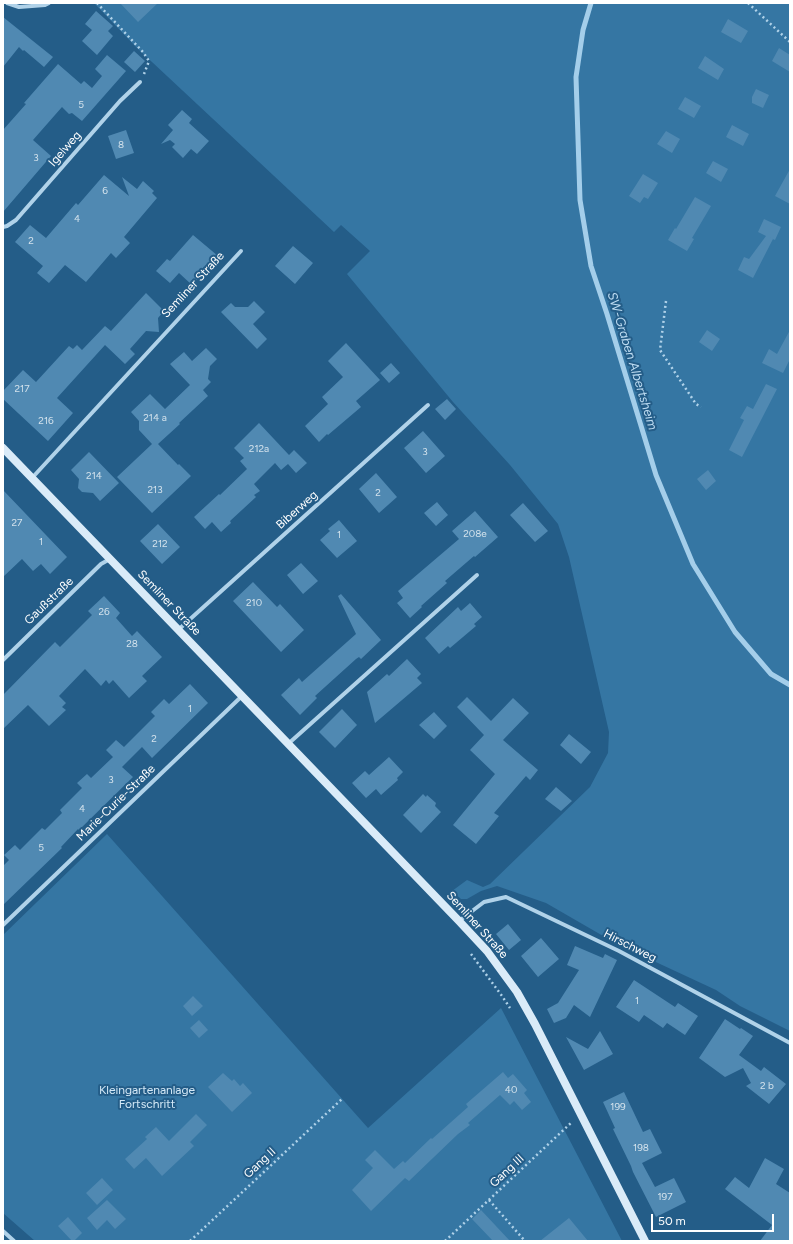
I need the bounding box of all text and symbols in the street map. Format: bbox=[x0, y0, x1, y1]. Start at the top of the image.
house number: 5 bbox=[78, 99, 84, 111]
street label: Igelweg bbox=[46, 128, 84, 170]
house number: 8 bbox=[118, 139, 124, 151]
house number: 3 bbox=[33, 152, 39, 164]
house number: 6 bbox=[102, 185, 108, 197]
house number: 4 bbox=[74, 213, 80, 225]
house number: 2 bbox=[28, 235, 34, 247]
street label: Semliner Straße bbox=[159, 249, 227, 321]
water label: SW-Graben Albertsheim bbox=[604, 290, 660, 432]
house number: 217 bbox=[14, 383, 30, 395]
house number: 214 a bbox=[143, 412, 167, 424]
house number: 216 bbox=[38, 415, 54, 427]
house number: 212a bbox=[249, 443, 269, 455]
house number: 3 bbox=[422, 446, 428, 458]
house number: 214 bbox=[86, 470, 102, 482]
house number: 213 bbox=[147, 484, 163, 496]
house number: 2 bbox=[375, 487, 381, 499]
street label: Biberweg bbox=[273, 488, 321, 532]
house number: 27 bbox=[12, 517, 22, 529]
house number: 208e bbox=[463, 528, 487, 540]
house number: 1 bbox=[337, 529, 341, 541]
house number: 1 bbox=[39, 536, 43, 548]
house number: 212 bbox=[152, 538, 168, 550]
street label: Semliner Straße bbox=[134, 567, 204, 639]
street label: Gaußstraße bbox=[22, 574, 76, 628]
house number: 210 bbox=[246, 597, 262, 609]
house number: 26 bbox=[98, 606, 110, 618]
house number: 28 bbox=[126, 638, 138, 650]
house number: 1 bbox=[188, 703, 192, 715]
house number: 2 bbox=[151, 733, 157, 745]
street label: Marie-Curie-Straße bbox=[74, 762, 158, 844]
house number: 3 bbox=[108, 774, 114, 786]
house number: 4 bbox=[79, 803, 85, 815]
house number: 5 bbox=[38, 842, 44, 854]
street label: Semliner Straße bbox=[443, 889, 511, 961]
street label: Hirschweg bbox=[601, 927, 659, 965]
house number: 1 bbox=[635, 995, 639, 1007]
house number: 2 b bbox=[760, 1080, 774, 1092]
park label: Kleingartenanlage Fortschritt bbox=[99, 1083, 195, 1111]
house number: 40 bbox=[505, 1084, 517, 1096]
house number: 199 bbox=[610, 1101, 626, 1113]
house number: 198 bbox=[633, 1142, 649, 1154]
street label: Gang II bbox=[241, 1145, 279, 1181]
street label: Gang III bbox=[487, 1152, 527, 1190]
house number: 197 bbox=[657, 1191, 673, 1203]
scale bar bbox=[653, 1206, 776, 1232]
text: 50 m bbox=[658, 1214, 686, 1228]

